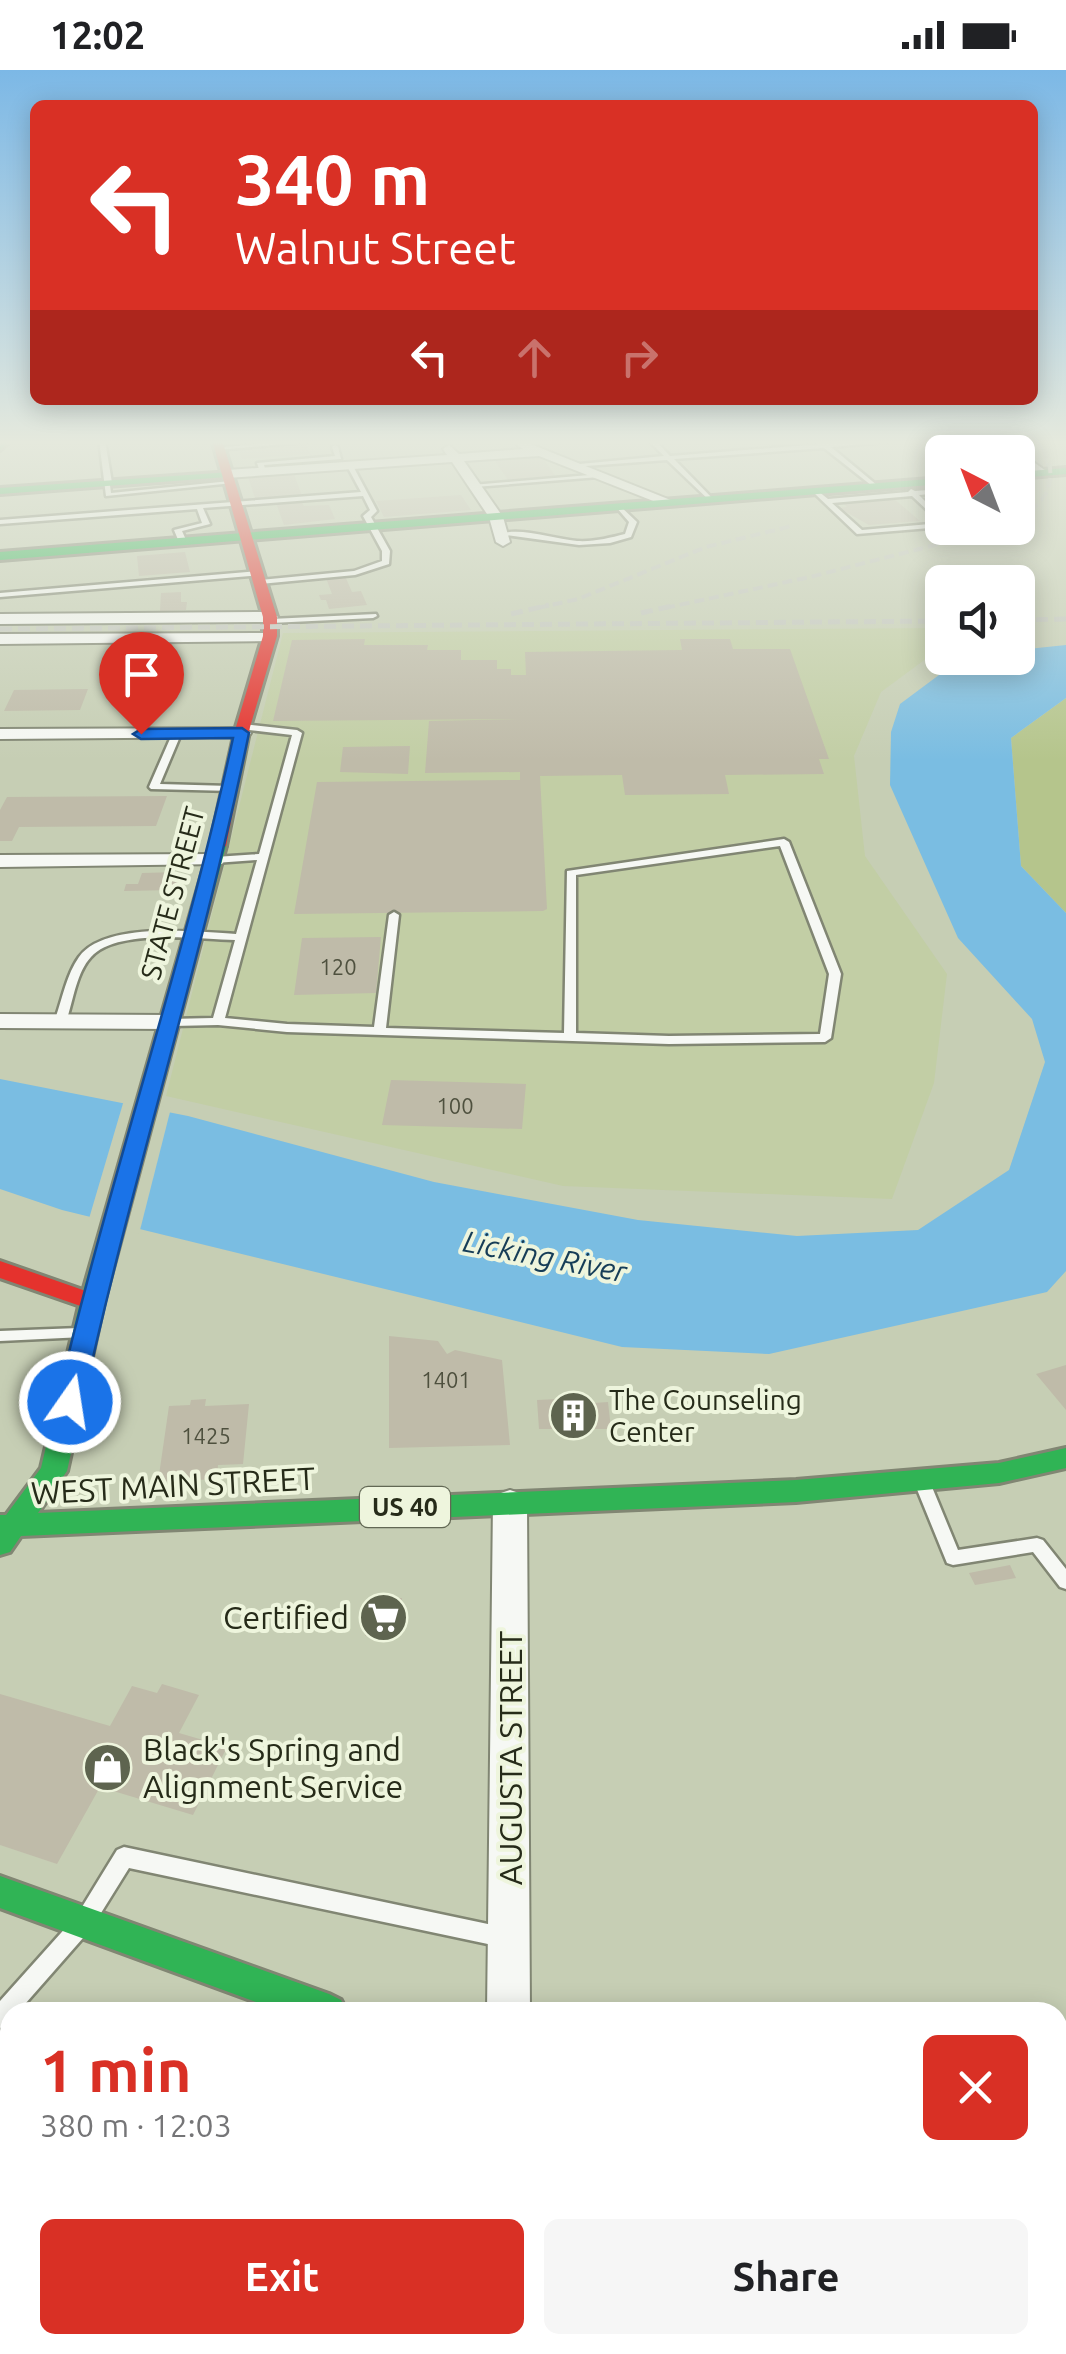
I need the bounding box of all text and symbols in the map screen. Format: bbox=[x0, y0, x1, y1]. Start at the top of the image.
text: 12:02 bbox=[50, 14, 145, 56]
icon: left bbox=[70, 140, 200, 270]
text: 340 m bbox=[235, 140, 430, 218]
text: Walnut Street bbox=[235, 222, 516, 273]
icon: left bbox=[402, 330, 457, 385]
icon: ahead bbox=[507, 330, 562, 385]
icon: right bbox=[612, 330, 667, 385]
north arrow bbox=[925, 435, 1035, 545]
map controls bbox=[925, 435, 1035, 675]
button: sound bbox=[925, 565, 1035, 675]
pin bbox=[99, 632, 184, 735]
icon: arrive bbox=[114, 647, 169, 702]
street label: STATE STREET bbox=[134, 803, 210, 983]
house number: 120 bbox=[319, 954, 357, 979]
house number: 100 bbox=[436, 1093, 474, 1118]
water label: Licking River bbox=[460, 1223, 631, 1289]
position arrow bbox=[18, 1350, 122, 1454]
house number: 1401 bbox=[421, 1367, 471, 1392]
place label: The Counseling Center bbox=[609, 1384, 802, 1447]
building icon: The Counseling Center bbox=[548, 1389, 600, 1441]
house number: 1425 bbox=[181, 1423, 231, 1448]
street label: WEST MAIN STREET bbox=[30, 1460, 316, 1510]
road number: US 40 bbox=[360, 1487, 450, 1527]
supermarket icon: Certified bbox=[358, 1591, 410, 1643]
place label: Certified bbox=[223, 1599, 349, 1635]
street label: AUGUSTA STREET bbox=[492, 1630, 528, 1885]
place label: Black's Spring and Alignment Service bbox=[143, 1731, 403, 1804]
shop icon: Black's Spring and Alignment Service bbox=[82, 1741, 134, 1793]
button: close bbox=[923, 2035, 1028, 2140]
text: 1 min bbox=[40, 2036, 192, 2103]
text: 380 m · 12:03 bbox=[40, 2107, 232, 2143]
button: Exit bbox=[40, 2219, 524, 2334]
button: Share bbox=[544, 2219, 1028, 2334]

